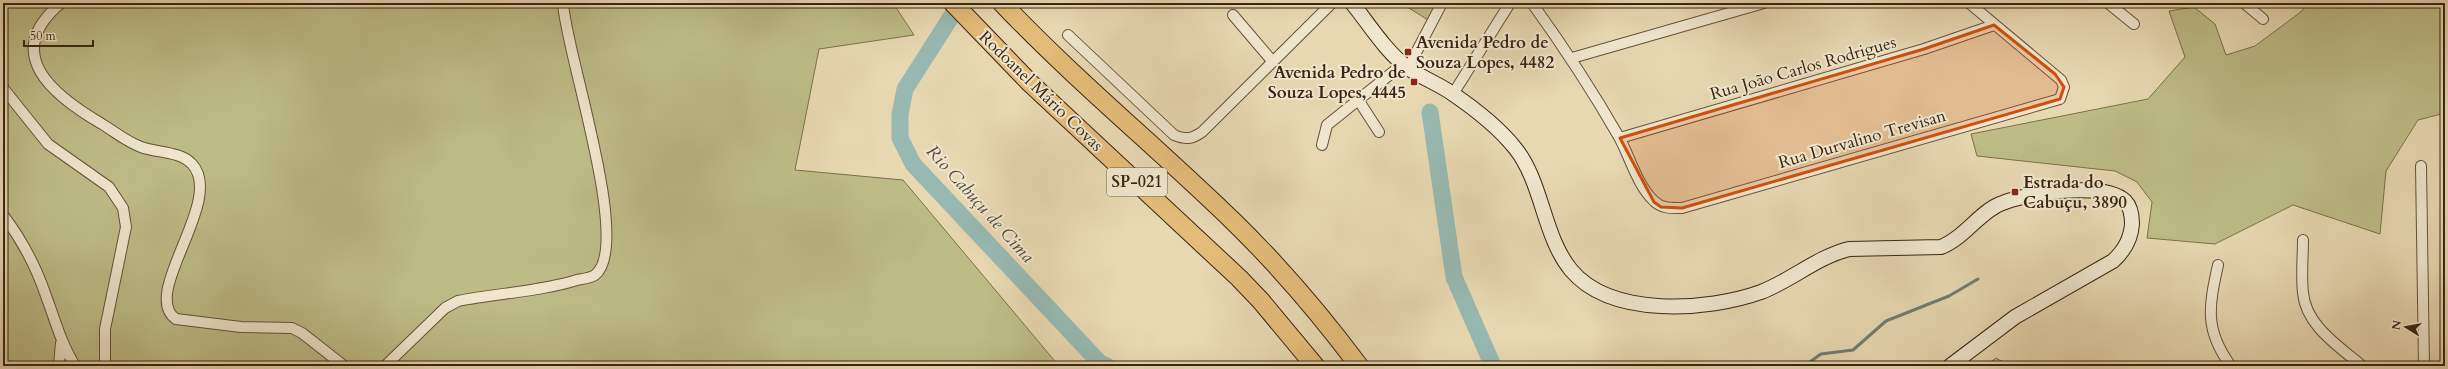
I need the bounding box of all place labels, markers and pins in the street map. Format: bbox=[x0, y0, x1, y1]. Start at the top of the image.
place label: Avenida Pedro de Souza Lopes, 4482 bbox=[1416, 31, 1555, 74]
marker: Avenida Pedro de Souza Lopes, 4482 bbox=[1403, 47, 1413, 57]
place label: Avenida Pedro de Souza Lopes, 4445 bbox=[1268, 61, 1406, 104]
marker: Avenida Pedro de Souza Lopes, 4445 bbox=[1409, 77, 1419, 87]
place label: Estrada do Cabuçu, 3890 bbox=[2023, 171, 2127, 214]
marker: Estrada do Cabuçu, 3890 bbox=[2010, 187, 2020, 197]

